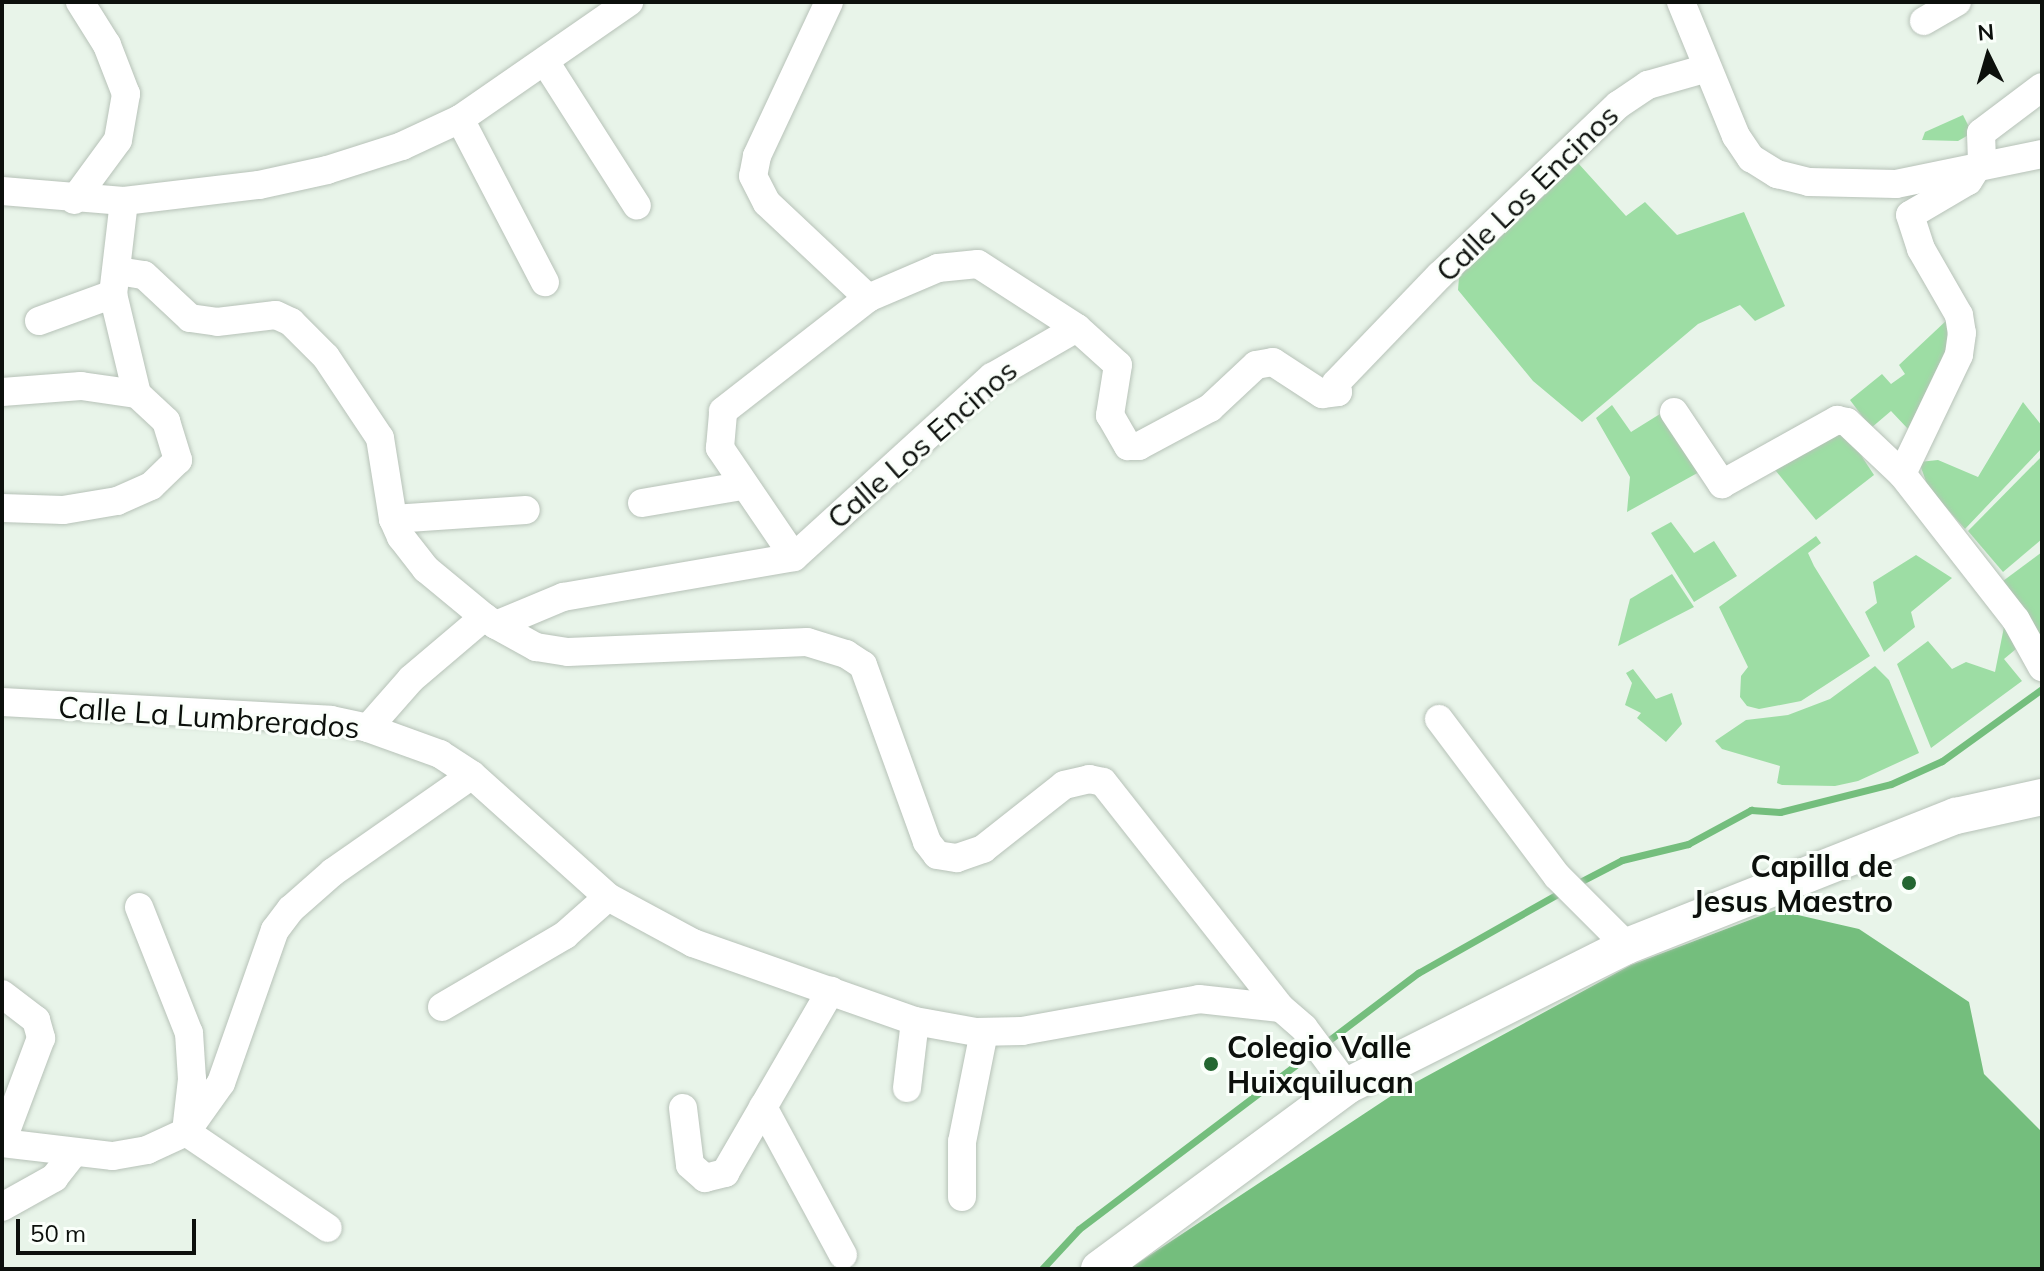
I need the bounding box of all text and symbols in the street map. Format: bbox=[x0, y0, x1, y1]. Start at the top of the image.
north arrow bbox=[1948, 16, 2028, 96]
text: N bbox=[1976, 17, 1995, 47]
street label: Calle Los Encinos bbox=[1428, 97, 1626, 289]
street label: Calle Los Encinos bbox=[820, 352, 1024, 536]
street label: Calle La Lumbrerados bbox=[57, 689, 361, 745]
place label: Capilla de Jesus Maestro bbox=[1693, 848, 1893, 918]
marker: Capilla de Jesus Maestro bbox=[1900, 874, 1918, 892]
place label: Colegio Valle Huixquilucan bbox=[1227, 1029, 1414, 1100]
marker: Colegio Valle Huixquilucan bbox=[1202, 1055, 1220, 1073]
scale bar bbox=[20, 1203, 200, 1253]
text: 50 m bbox=[30, 1218, 86, 1248]

